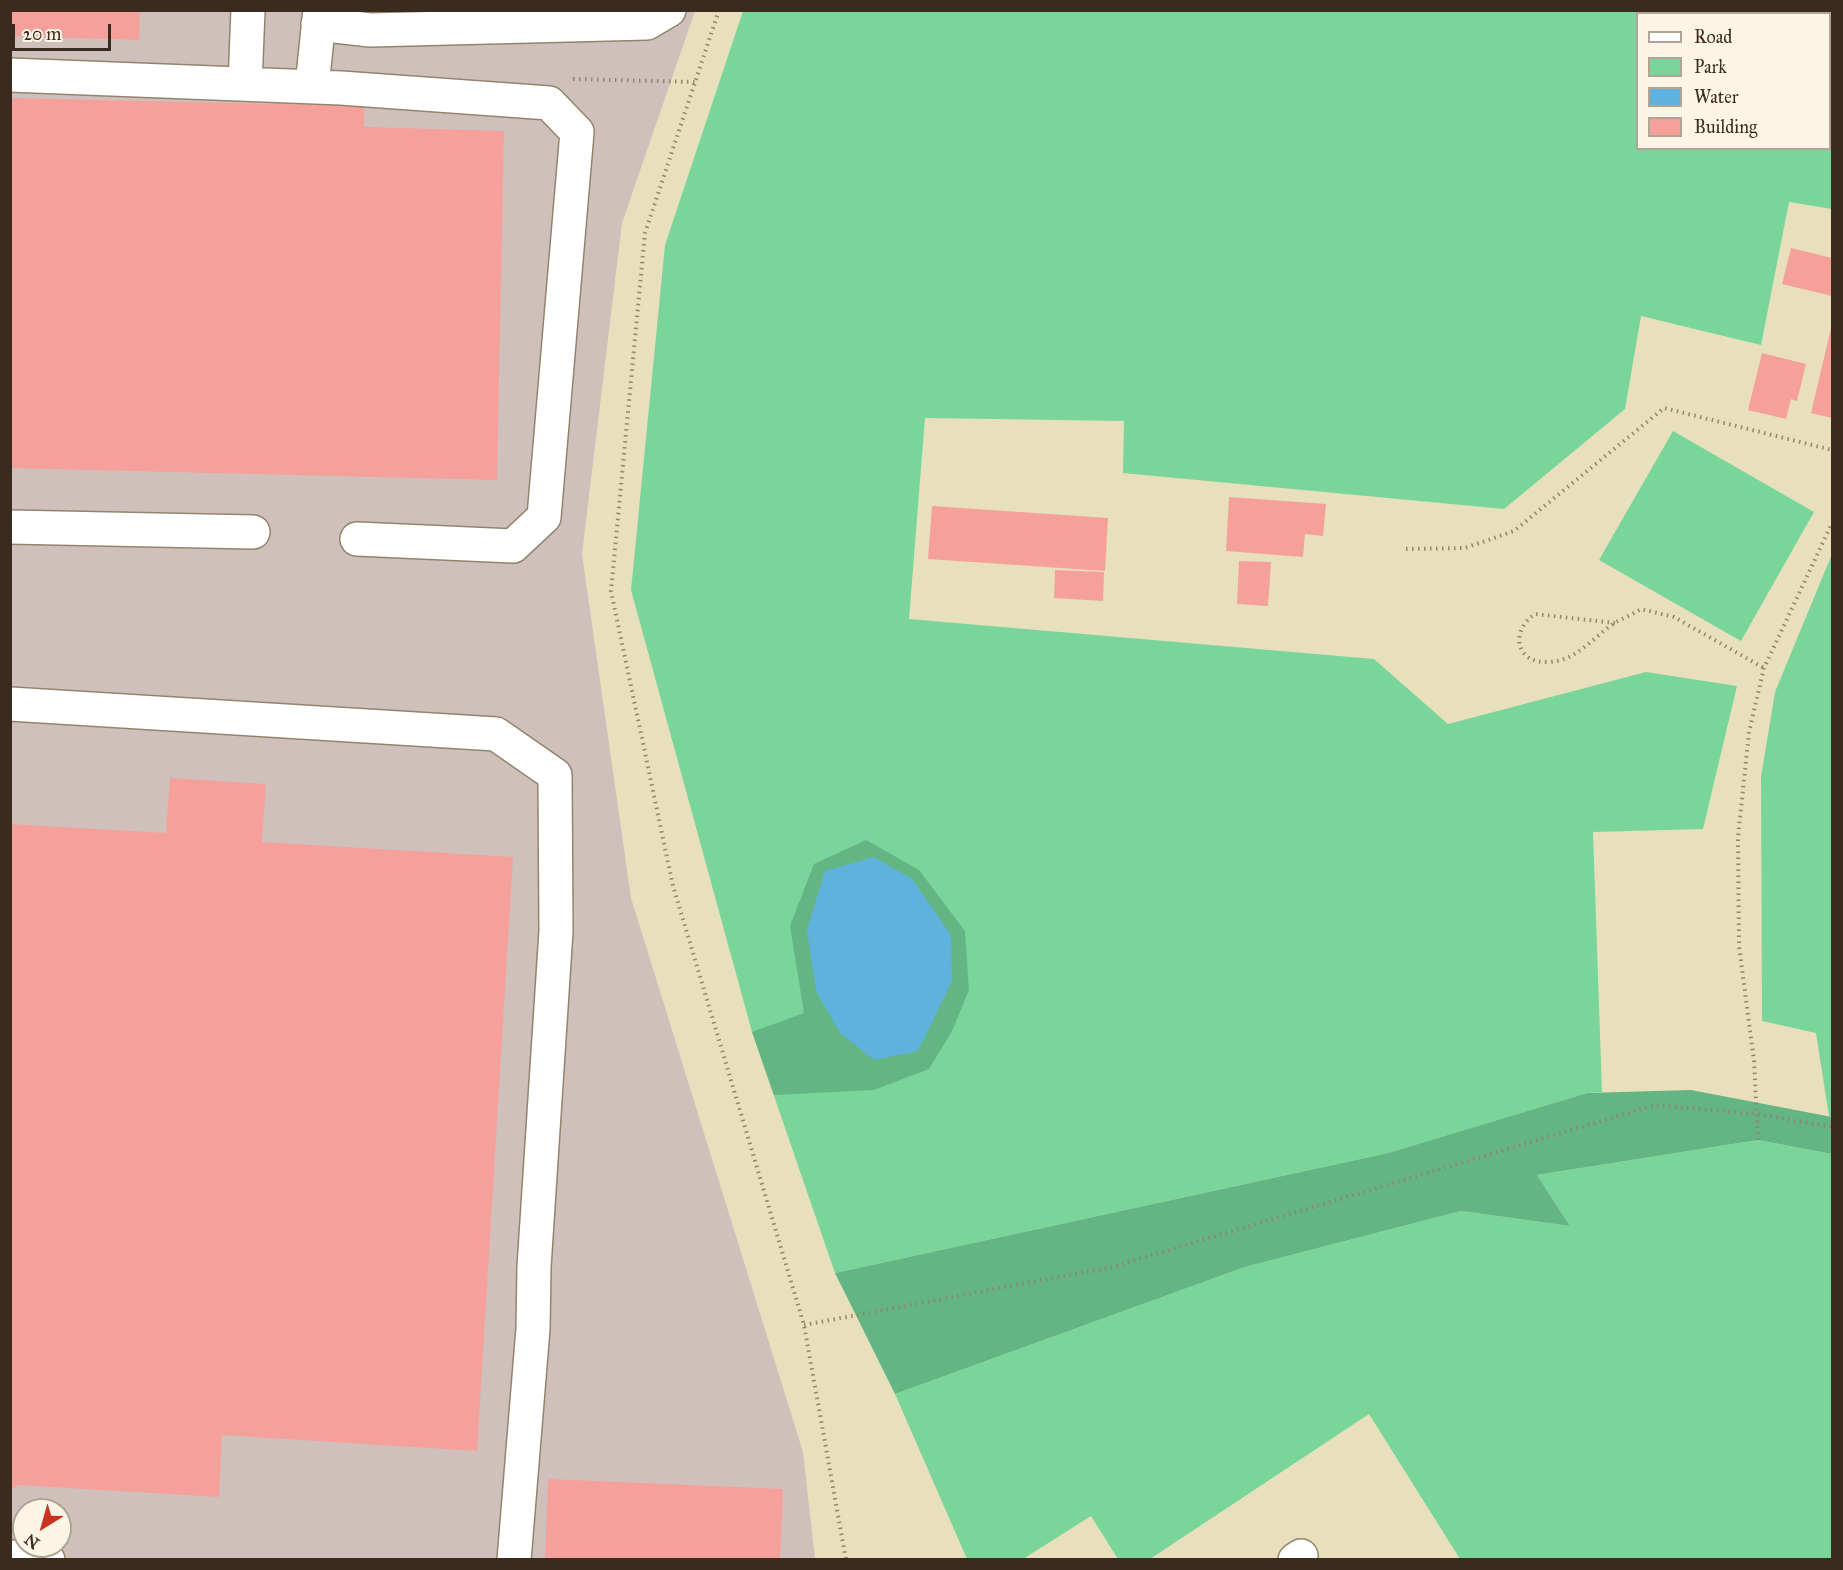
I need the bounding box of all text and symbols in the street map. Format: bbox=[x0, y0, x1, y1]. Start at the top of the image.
scale bar bbox=[15, 12, 114, 50]
legend bbox=[1636, 12, 1831, 150]
text: 20 m bbox=[23, 23, 61, 45]
text: Road bbox=[1694, 26, 1732, 48]
text: Park bbox=[1694, 56, 1727, 78]
text: Water bbox=[1694, 86, 1738, 108]
text: Building bbox=[1694, 116, 1757, 138]
north arrow bbox=[12, 1498, 72, 1558]
text: N bbox=[21, 1530, 43, 1553]

